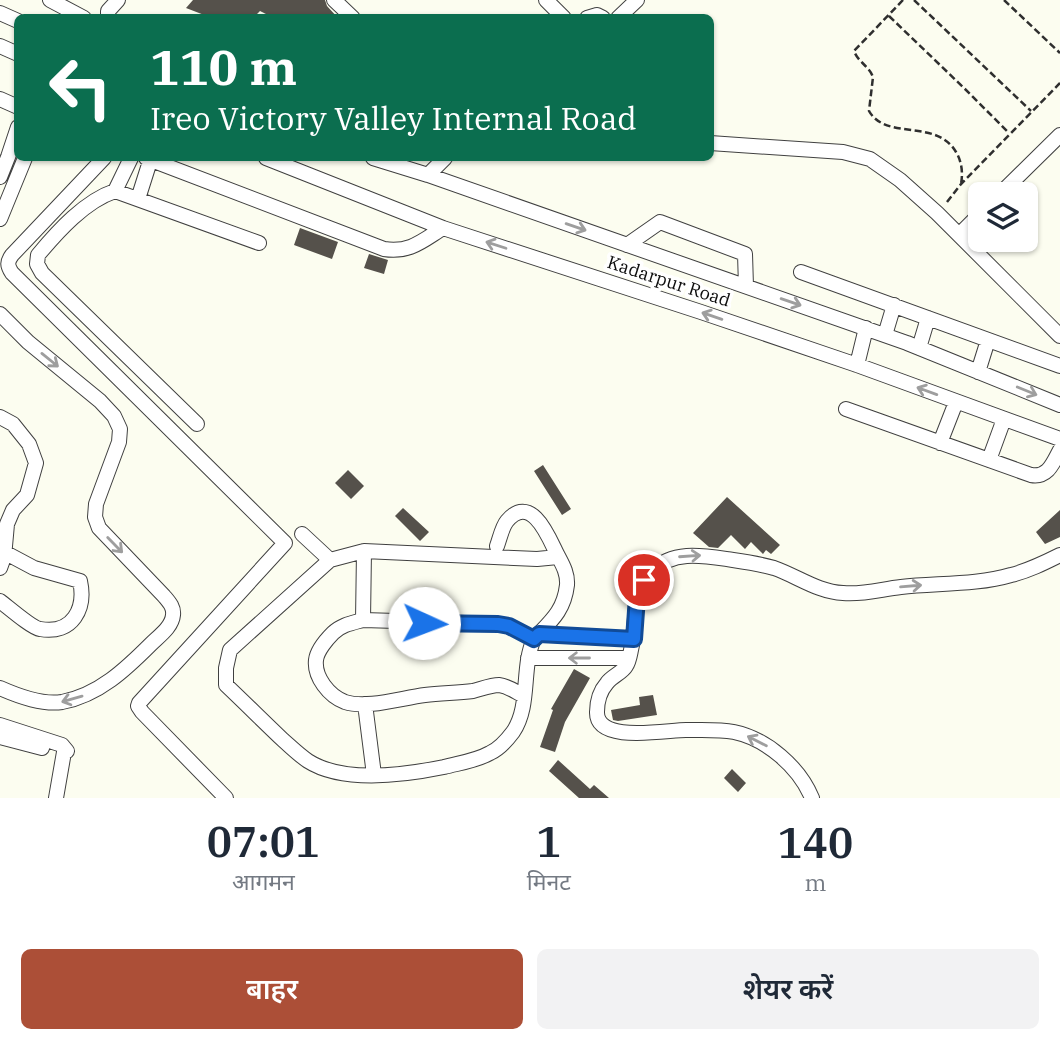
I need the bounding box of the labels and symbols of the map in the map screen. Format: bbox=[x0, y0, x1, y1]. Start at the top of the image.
one-way arrow bbox=[565, 222, 587, 234]
one-way arrow bbox=[485, 238, 507, 251]
street label: Kadarpur Road bbox=[604, 250, 734, 312]
one-way arrow bbox=[780, 296, 802, 309]
one-way arrow bbox=[701, 309, 723, 322]
one-way arrow bbox=[40, 352, 58, 368]
one-way arrow bbox=[916, 384, 938, 396]
one-way arrow bbox=[1015, 386, 1037, 399]
one-way arrow bbox=[107, 536, 124, 553]
one-way arrow bbox=[679, 549, 701, 562]
pin bbox=[614, 550, 674, 610]
one-way arrow bbox=[899, 579, 922, 592]
position arrow bbox=[387, 586, 461, 660]
one-way arrow bbox=[567, 651, 590, 665]
one-way arrow bbox=[61, 693, 83, 706]
one-way arrow bbox=[747, 734, 768, 748]

